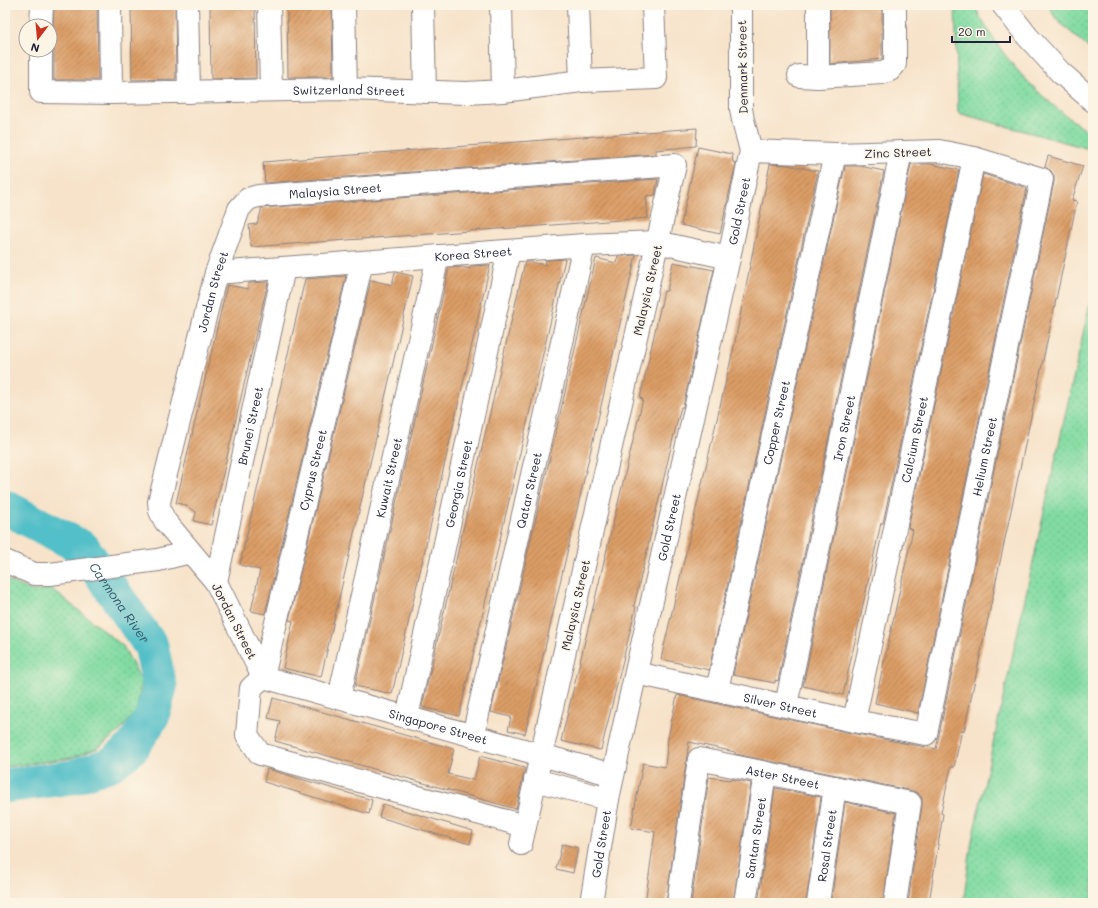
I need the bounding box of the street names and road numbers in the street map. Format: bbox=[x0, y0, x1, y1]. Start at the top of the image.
street label: Denmark Street bbox=[733, 20, 751, 114]
street label: Switzerland Street bbox=[293, 81, 405, 99]
street label: Zinc Street bbox=[864, 143, 932, 161]
street label: Gold Street bbox=[724, 175, 753, 246]
street label: Malaysia Street bbox=[288, 179, 382, 202]
street label: Korea Street bbox=[434, 243, 512, 264]
street label: Malaysia Street bbox=[629, 243, 665, 337]
street label: Jordan Street bbox=[194, 249, 231, 334]
street label: Copper Street bbox=[759, 379, 793, 466]
street label: Brunei Street bbox=[234, 385, 266, 466]
street label: Iron Street bbox=[829, 393, 858, 462]
street label: Calcium Street bbox=[897, 395, 931, 484]
street label: Helium Street bbox=[968, 415, 1000, 498]
street label: Cyprus Street bbox=[295, 428, 330, 512]
street label: Kuwait Street bbox=[372, 436, 405, 519]
street label: Georgia Street bbox=[441, 438, 476, 529]
street label: Qatar Street bbox=[512, 451, 545, 530]
street label: Gold Street bbox=[653, 492, 684, 562]
street label: Malaysia Street bbox=[557, 558, 593, 652]
street label: Jordan Street bbox=[209, 580, 261, 662]
street label: Silver Street bbox=[742, 689, 819, 721]
street label: Singapore Street bbox=[387, 705, 489, 747]
street label: Aster Street bbox=[744, 761, 821, 792]
street label: Santan Street bbox=[741, 796, 769, 880]
street label: Rosal Street bbox=[813, 808, 840, 883]
street label: Gold Street bbox=[587, 809, 614, 879]

